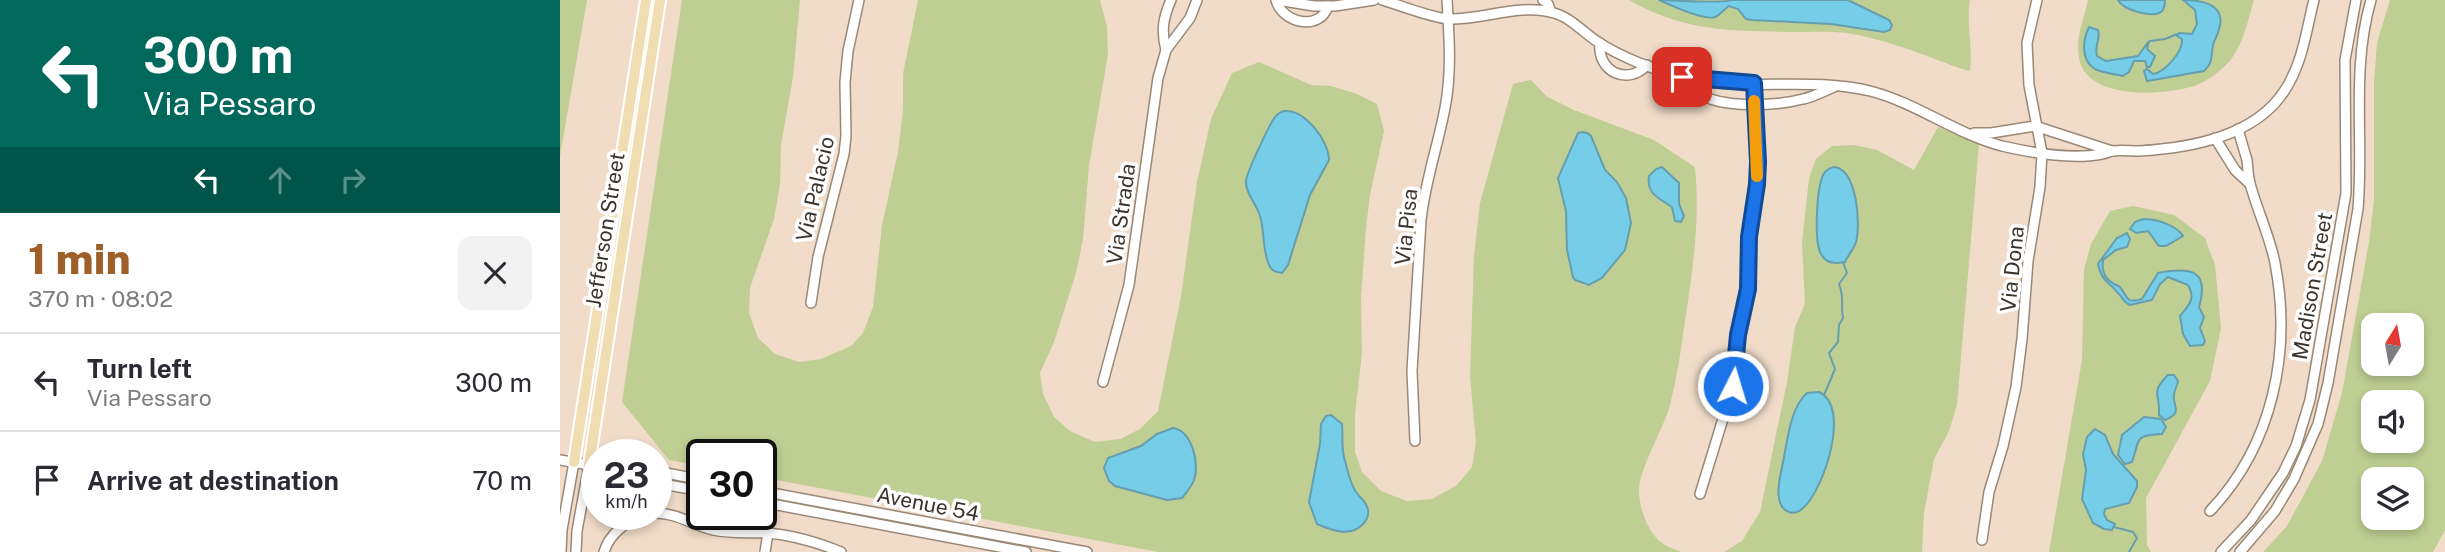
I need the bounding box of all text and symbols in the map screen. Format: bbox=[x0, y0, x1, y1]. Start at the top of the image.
text: 300 m bbox=[143, 26, 293, 84]
icon: left bbox=[28, 28, 119, 119]
pin bbox=[1652, 47, 1712, 107]
icon: arrive bbox=[1663, 58, 1701, 96]
text: Via Pessaro bbox=[143, 85, 316, 122]
street label: Via Palacio bbox=[791, 134, 839, 244]
street label: Jefferson Street bbox=[580, 151, 630, 309]
icon: left bbox=[188, 161, 226, 199]
icon: ahead bbox=[261, 161, 299, 199]
icon: right bbox=[334, 161, 372, 199]
street label: Via Strada bbox=[1102, 162, 1140, 266]
street label: Via Pisa bbox=[1390, 187, 1422, 267]
street label: Madison Street bbox=[2287, 210, 2337, 362]
street label: Via Dona bbox=[1995, 225, 2029, 313]
text: 1 min bbox=[28, 234, 131, 283]
button: close bbox=[458, 236, 532, 310]
text: 370 m · 08:02 bbox=[28, 285, 173, 312]
north arrow bbox=[2361, 313, 2424, 376]
map controls bbox=[2361, 313, 2424, 530]
position arrow bbox=[1696, 349, 1770, 423]
text: Turn left bbox=[87, 353, 192, 384]
icon: left bbox=[28, 363, 66, 401]
text: 300 m bbox=[455, 367, 532, 398]
text: Via Pessaro bbox=[87, 384, 212, 411]
button: sound bbox=[2361, 390, 2424, 453]
speed limit sign: 30 bbox=[686, 439, 777, 530]
text: 23 bbox=[604, 455, 649, 496]
icon: arrive bbox=[28, 461, 66, 499]
text: Arrive at destination bbox=[87, 465, 339, 496]
text: 70 m bbox=[472, 465, 532, 496]
button: layers bbox=[2361, 467, 2424, 530]
street label: Avenue 54 bbox=[875, 482, 981, 526]
text: km/h bbox=[605, 491, 648, 512]

